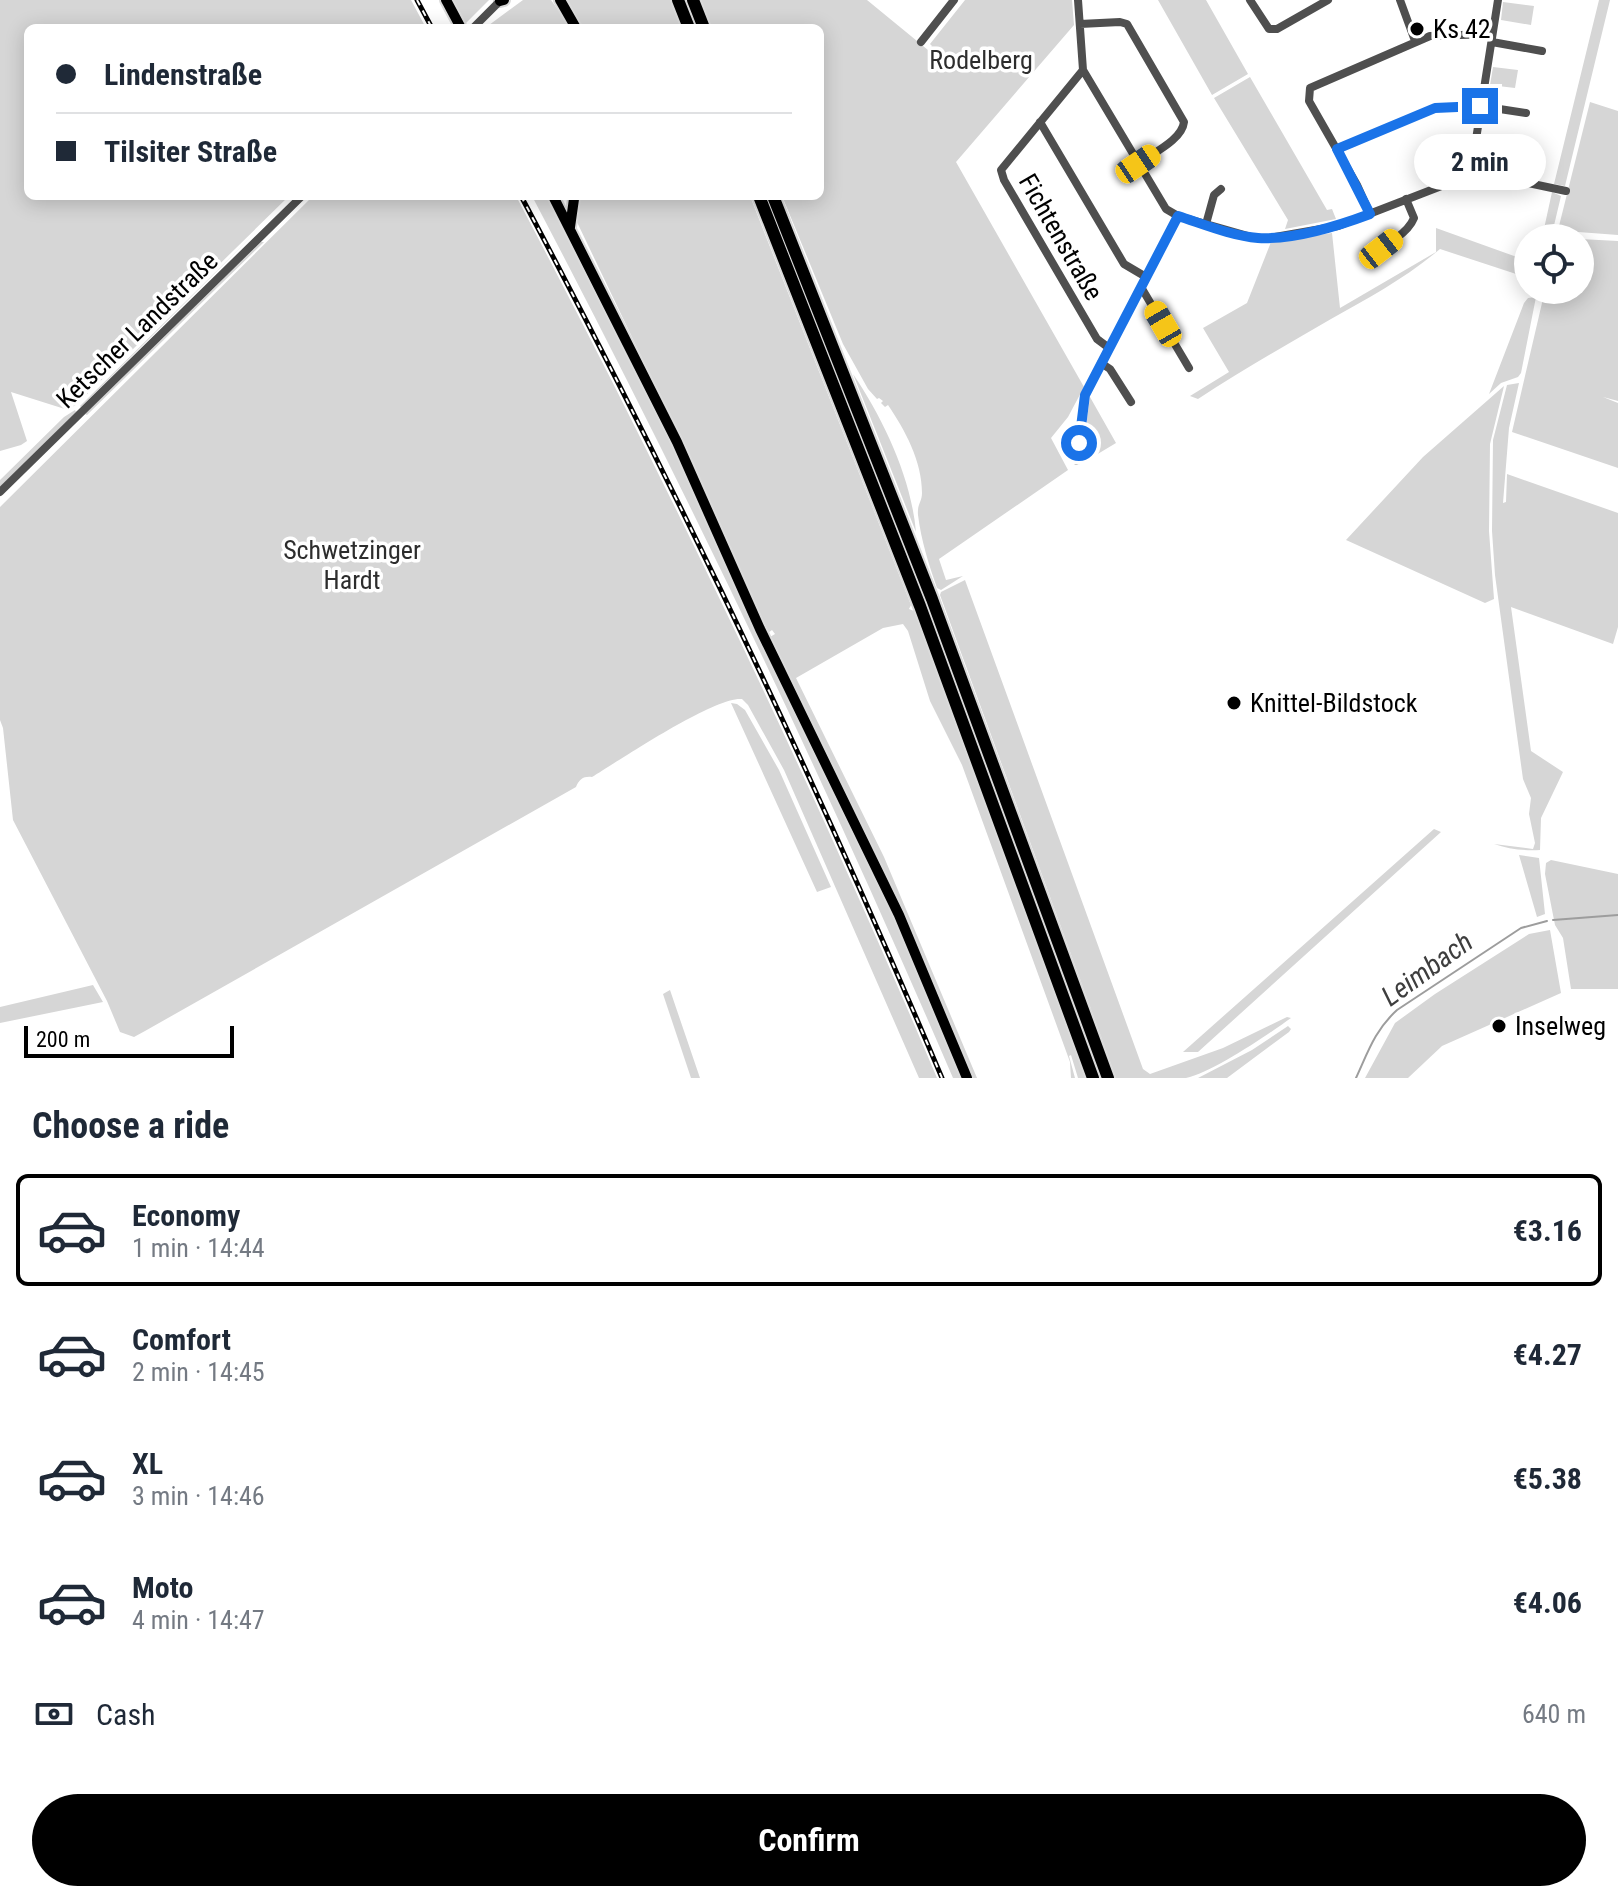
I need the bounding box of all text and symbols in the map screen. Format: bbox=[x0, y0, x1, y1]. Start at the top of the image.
place label: Ks 42 bbox=[1433, 14, 1491, 44]
marker: Ks 42 bbox=[1408, 20, 1426, 38]
park label: Rodelberg bbox=[929, 45, 1033, 75]
text: Lindenstraße bbox=[104, 57, 262, 92]
route end bbox=[1462, 88, 1498, 124]
text: Tilsiter Straße bbox=[104, 134, 277, 169]
callout: 2 min bbox=[1414, 134, 1546, 190]
car bbox=[1111, 141, 1165, 187]
text: 2 min bbox=[1451, 147, 1509, 177]
street label: Fichtenstraße bbox=[1013, 169, 1109, 305]
map controls bbox=[1514, 224, 1594, 304]
button: locate bbox=[1514, 224, 1594, 304]
car bbox=[1355, 225, 1407, 273]
street label: Ketscher Landstraße bbox=[50, 246, 224, 414]
car bbox=[1141, 297, 1185, 351]
route start bbox=[1061, 425, 1097, 461]
park label: Schwetzinger Hardt bbox=[283, 535, 421, 595]
place label: Knittel-Bildstock bbox=[1250, 688, 1418, 718]
marker: Knittel-Bildstock bbox=[1225, 694, 1243, 712]
water label: Leimbach bbox=[1375, 925, 1479, 1013]
place label: Inselweg bbox=[1515, 1011, 1606, 1041]
marker: Inselweg bbox=[1490, 1017, 1508, 1035]
scale bar bbox=[24, 1022, 234, 1058]
text: 200 m bbox=[36, 1027, 90, 1052]
text: Choose a ride bbox=[32, 1105, 229, 1147]
icon: car bbox=[36, 1194, 108, 1266]
text: Economy bbox=[132, 1198, 240, 1233]
text: €3.16 bbox=[1513, 1213, 1582, 1248]
text: 1 min · 14:44 bbox=[132, 1233, 265, 1263]
icon: car bbox=[36, 1318, 108, 1390]
text: Comfort bbox=[132, 1322, 231, 1357]
text: €4.27 bbox=[1513, 1337, 1582, 1372]
text: 2 min · 14:45 bbox=[132, 1357, 265, 1387]
icon: car bbox=[36, 1442, 108, 1514]
text: XL bbox=[132, 1446, 163, 1481]
text: €5.38 bbox=[1513, 1461, 1582, 1496]
text: 3 min · 14:46 bbox=[132, 1481, 265, 1511]
icon: car bbox=[36, 1566, 108, 1638]
text: Moto bbox=[132, 1570, 193, 1605]
text: €4.06 bbox=[1513, 1585, 1582, 1620]
text: 4 min · 14:47 bbox=[132, 1605, 265, 1635]
icon: cash bbox=[32, 1692, 76, 1736]
text: Cash bbox=[96, 1697, 156, 1732]
text: 640 m bbox=[1522, 1699, 1586, 1729]
button: Confirm bbox=[32, 1794, 1586, 1886]

